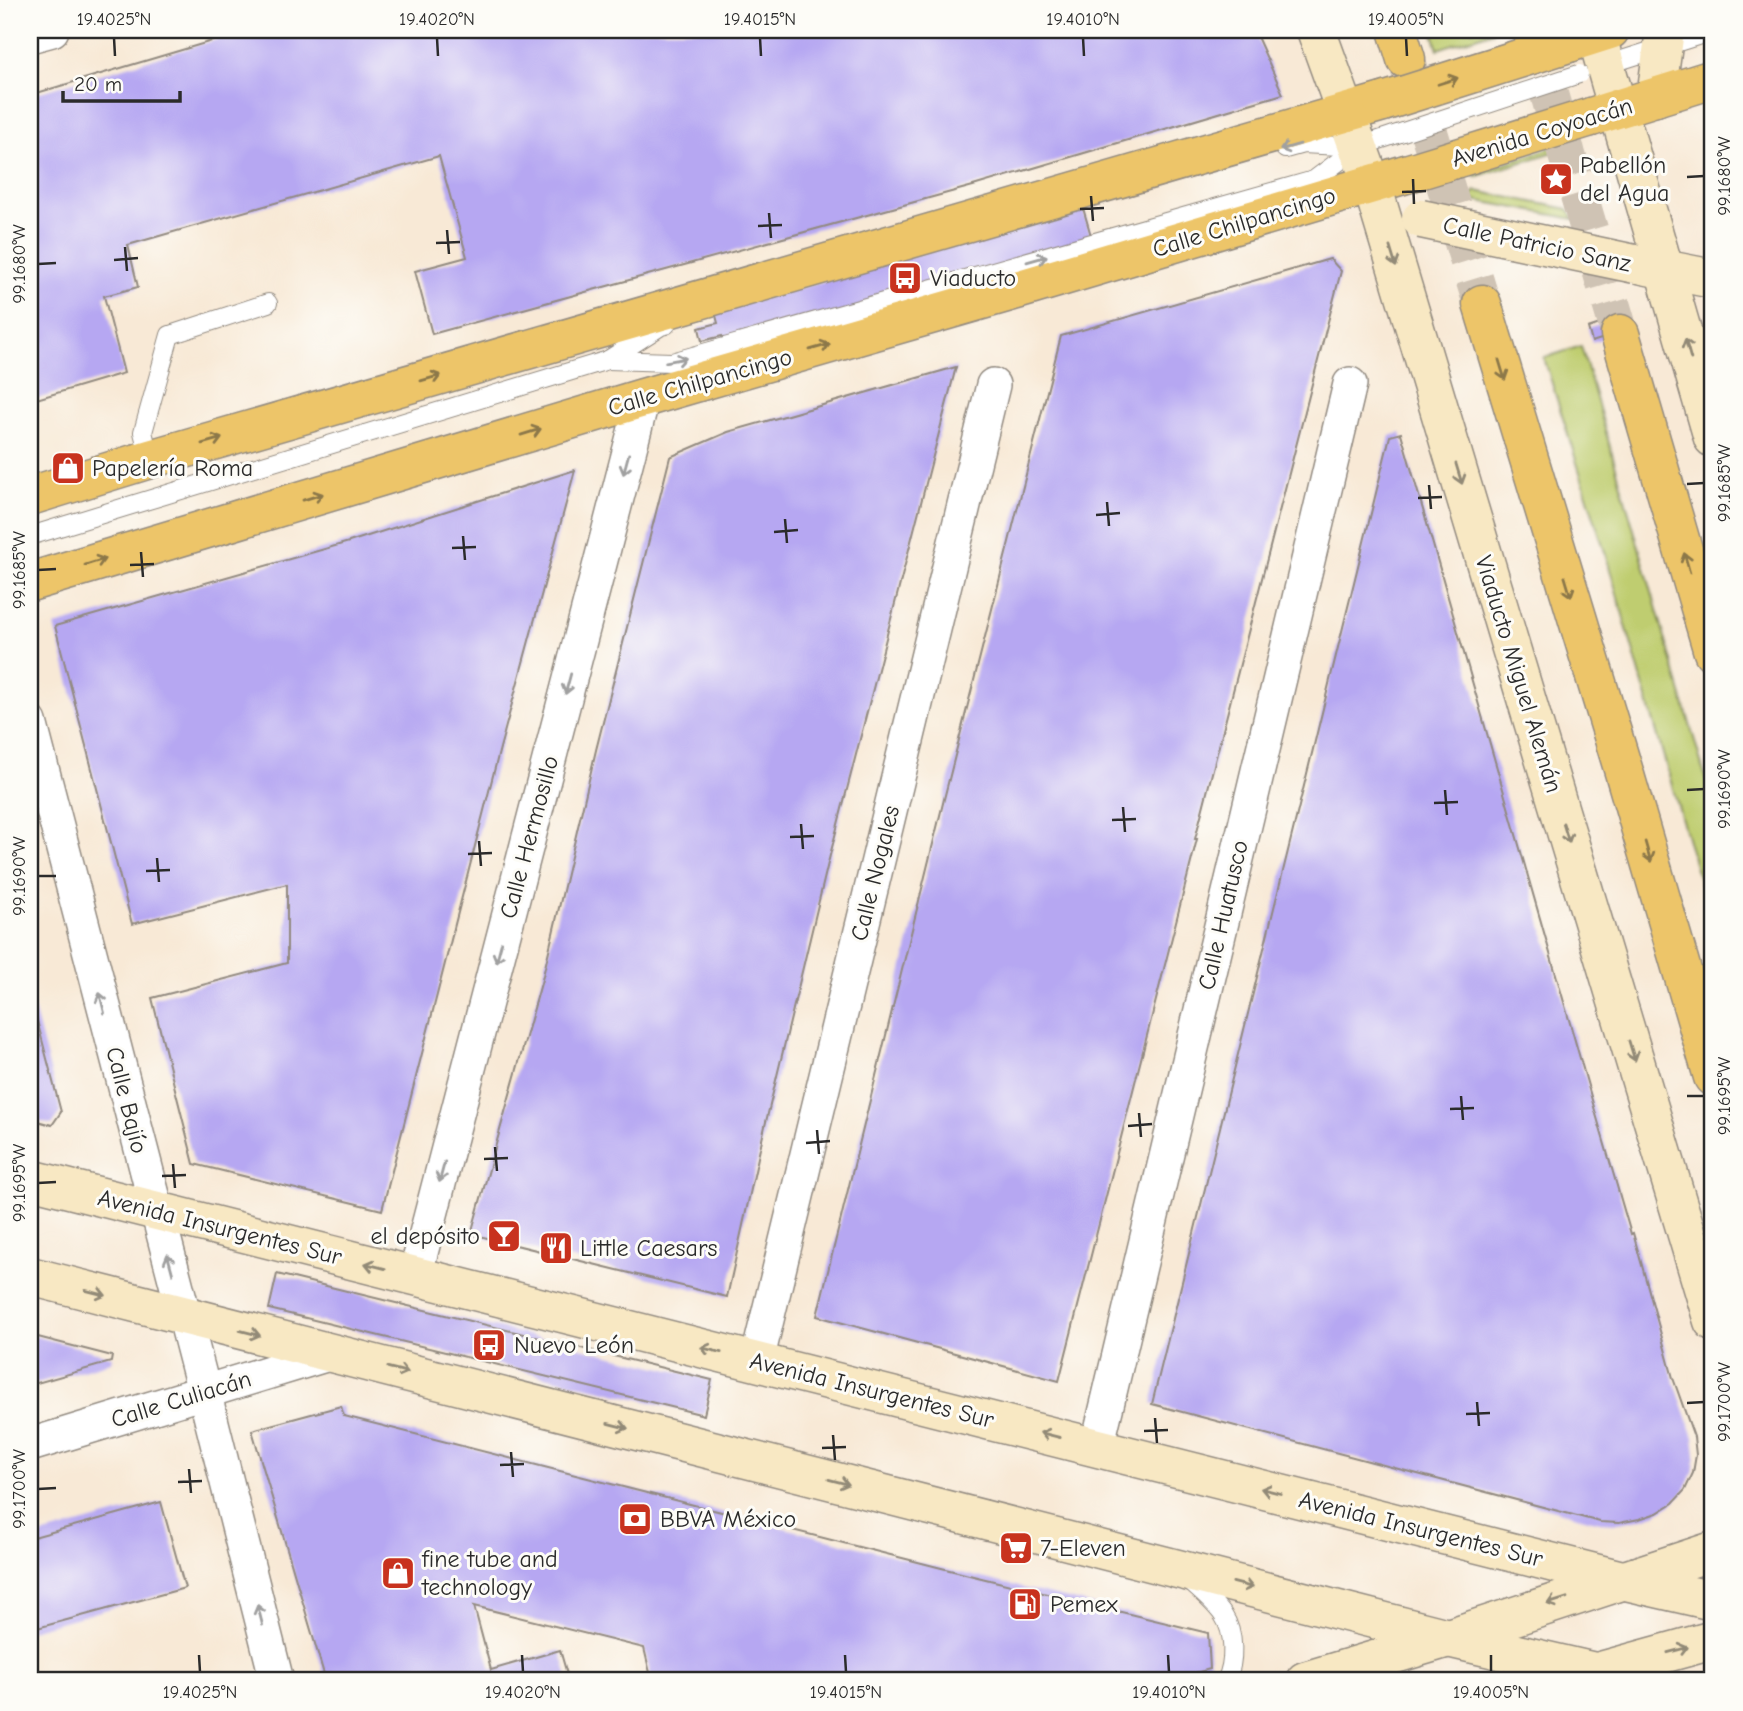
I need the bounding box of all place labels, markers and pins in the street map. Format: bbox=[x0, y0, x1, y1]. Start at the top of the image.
place label: Pabellón del Agua bbox=[1580, 151, 1669, 207]
place icon: Pabellón del Agua bbox=[1537, 160, 1575, 198]
bus stop icon: Viaducto bbox=[886, 259, 924, 297]
place label: Viaducto bbox=[930, 264, 1016, 292]
shop icon: Papelería Roma bbox=[49, 449, 87, 487]
place label: Papelería Roma bbox=[92, 454, 253, 482]
bar icon: el depósito bbox=[485, 1217, 523, 1255]
place label: el depósito bbox=[370, 1222, 480, 1250]
restaurant icon: Little Caesars bbox=[537, 1229, 575, 1267]
place label: Little Caesars bbox=[580, 1234, 717, 1262]
bus stop icon: Nuevo León bbox=[470, 1326, 508, 1364]
place label: Nuevo León bbox=[514, 1331, 634, 1359]
bank icon: BBVA México bbox=[616, 1500, 654, 1538]
place label: BBVA México bbox=[660, 1505, 796, 1533]
supermarket icon: 7-Eleven bbox=[997, 1529, 1035, 1567]
place label: 7-Eleven bbox=[1040, 1534, 1126, 1562]
place label: fine tube and technology bbox=[421, 1545, 558, 1601]
shop icon: fine tube and technology bbox=[379, 1554, 417, 1592]
fuel station icon: Pemex bbox=[1006, 1585, 1044, 1623]
place label: Pemex bbox=[1050, 1590, 1118, 1618]

